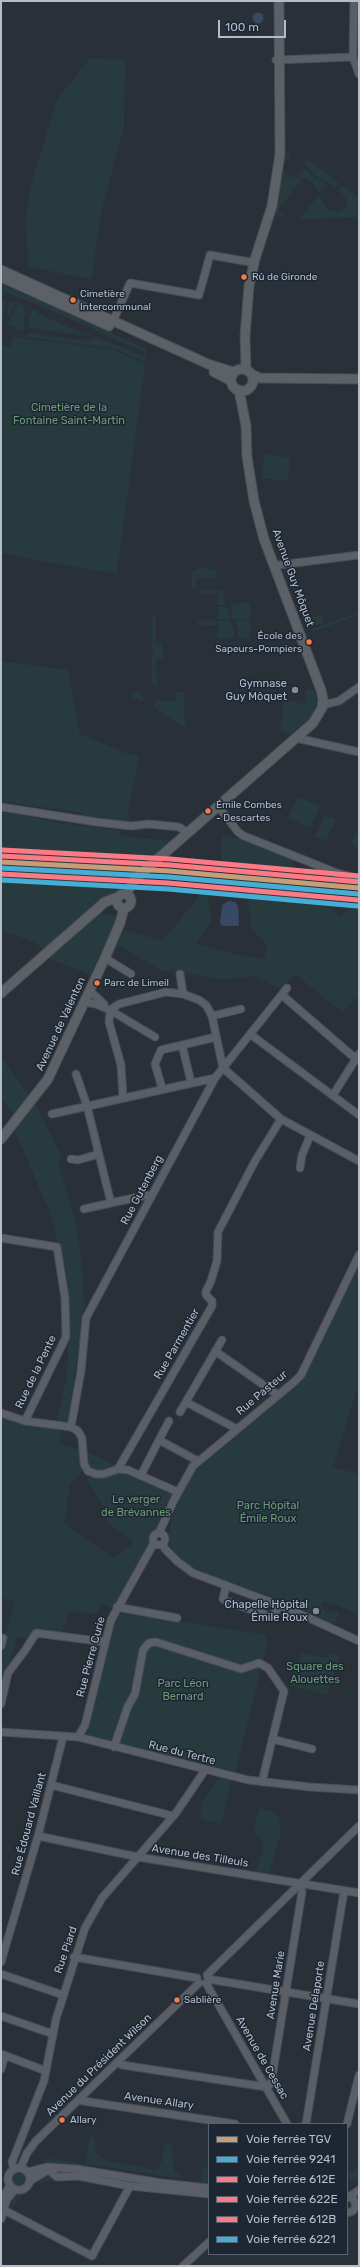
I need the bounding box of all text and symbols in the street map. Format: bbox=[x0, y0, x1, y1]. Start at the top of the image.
scale bar bbox=[220, 12, 288, 38]
text: 100 m bbox=[225, 20, 259, 34]
place label: Rû de Gironde bbox=[252, 271, 317, 283]
marker: Rû de Gironde bbox=[239, 272, 249, 282]
place label: Cimetière Intercommunal bbox=[80, 288, 151, 312]
marker: Cimetière Intercommunal bbox=[68, 295, 78, 305]
park label: Cimetière de la Fontaine Saint-Martin bbox=[13, 401, 125, 427]
street label: Avenue Guy Môquet bbox=[269, 527, 317, 629]
place label: École des Sapeurs-Pompiers bbox=[215, 630, 302, 654]
marker: École des Sapeurs-Pompiers bbox=[304, 637, 314, 647]
place label: Gymnase Guy Môquet bbox=[225, 677, 287, 703]
marker: Gymnase Guy Môquet bbox=[290, 685, 300, 695]
place label: Émile Combes - Descartes bbox=[216, 799, 282, 822]
marker: Émile Combes - Descartes bbox=[203, 806, 213, 816]
street label: Avenue de Valenton bbox=[33, 975, 89, 1073]
place label: Parc de Limeil bbox=[104, 977, 169, 989]
marker: Parc de Limeil bbox=[92, 978, 102, 988]
street label: Rue Gutenberg bbox=[118, 1153, 166, 1227]
street label: Rue Parmentier bbox=[151, 1306, 203, 1382]
street label: Rue de la Pente bbox=[13, 1333, 59, 1411]
street label: Rue Pasteur bbox=[234, 1368, 290, 1418]
park label: Le verger de Brévannes bbox=[101, 1493, 171, 1519]
park label: Parc Hôpital Émile Roux bbox=[237, 1499, 299, 1525]
place label: Chapelle Hôpital Émile Roux bbox=[225, 1598, 308, 1624]
marker: Chapelle Hôpital Émile Roux bbox=[311, 1606, 321, 1616]
street label: Rue Pierre Curie bbox=[74, 1615, 108, 1699]
park label: Square des Alouettes bbox=[286, 1660, 344, 1686]
park label: Parc Léon Bernard bbox=[157, 1677, 209, 1703]
street label: Rue du Tertre bbox=[147, 1738, 217, 1768]
street label: Rue Édouard Vaillant bbox=[9, 1771, 49, 1877]
street label: Avenue des Tilleuls bbox=[151, 1842, 249, 1870]
street label: Rue Piard bbox=[52, 1925, 80, 1975]
street label: Avenue Marie bbox=[264, 1950, 288, 2020]
street label: Avenue Delaporte bbox=[300, 1960, 328, 2052]
place label: Sablière bbox=[184, 1994, 221, 2006]
marker: Sablière bbox=[172, 1995, 182, 2005]
street label: Avenue du Président Wilson bbox=[43, 2011, 155, 2119]
street label: Avenue de Cessac bbox=[233, 2014, 291, 2102]
street label: Avenue Allary bbox=[123, 2090, 195, 2112]
place label: Allary bbox=[70, 2114, 96, 2126]
marker: Allary bbox=[57, 2115, 67, 2125]
legend bbox=[208, 2123, 348, 2255]
text: Voie ferrée TGV bbox=[246, 2132, 331, 2146]
text: Voie ferrée 9241 bbox=[246, 2152, 335, 2166]
text: Voie ferrée 612E bbox=[246, 2172, 335, 2186]
text: Voie ferrée 622E bbox=[246, 2192, 338, 2206]
text: Voie ferrée 612B bbox=[246, 2212, 336, 2226]
text: Voie ferrée 6221 bbox=[246, 2232, 336, 2246]

